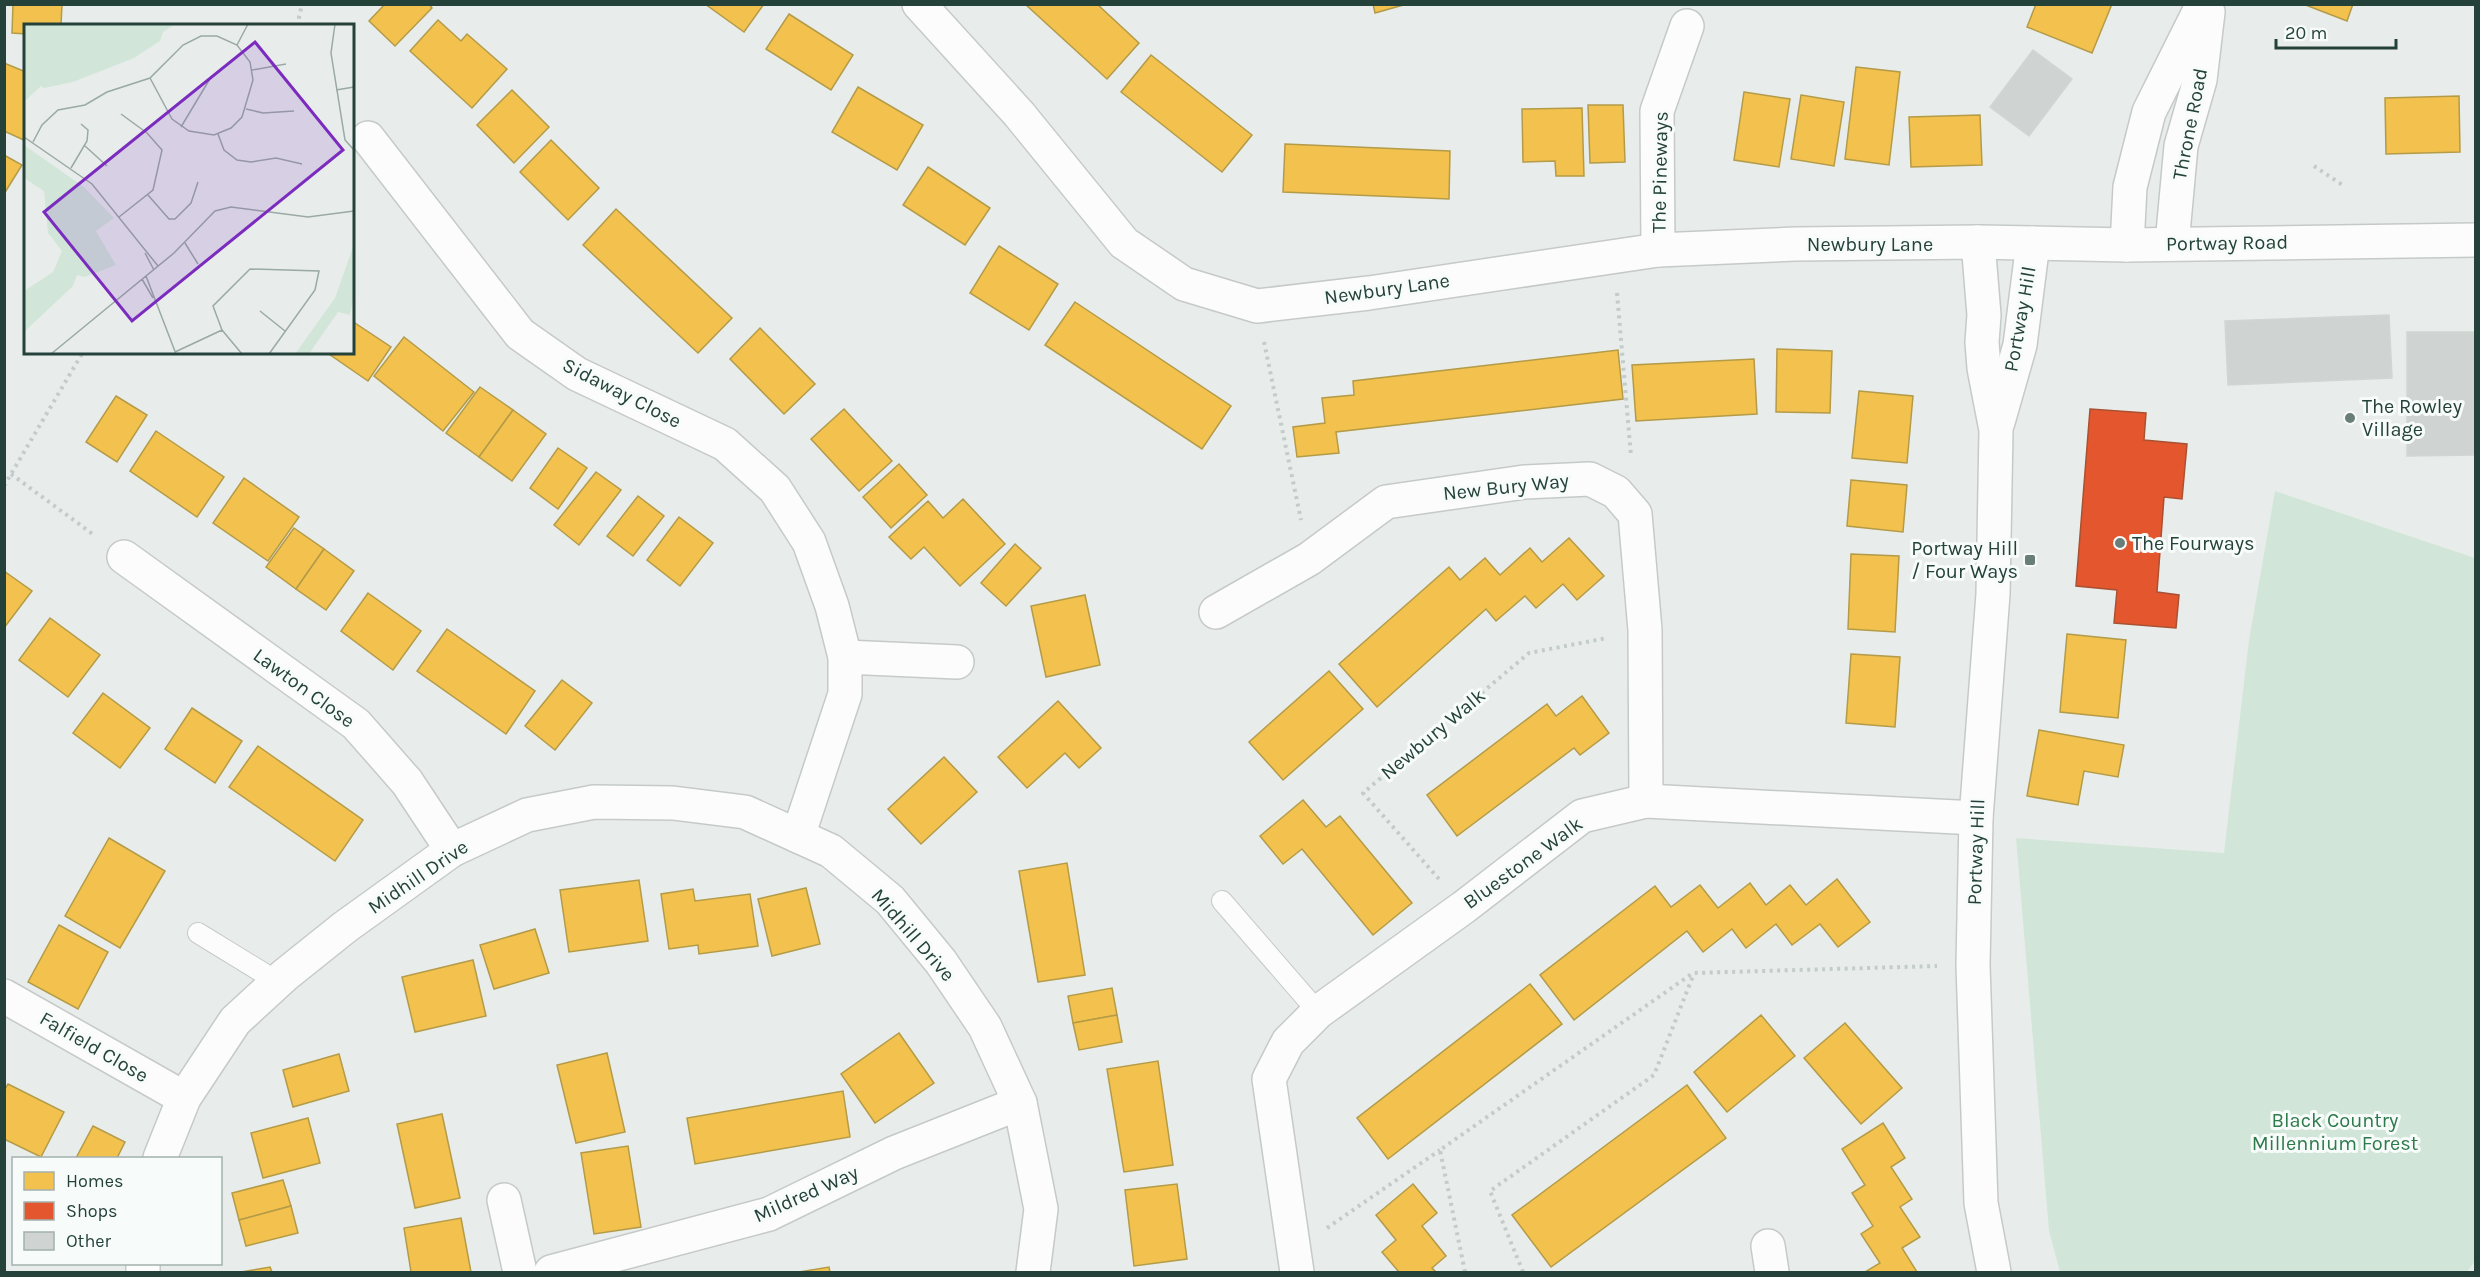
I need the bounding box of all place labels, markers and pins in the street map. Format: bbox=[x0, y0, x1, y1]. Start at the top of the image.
place label: The Rowley Village bbox=[2362, 395, 2462, 441]
marker: The Rowley Village bbox=[2343, 411, 2357, 425]
place label: The Fourways bbox=[2132, 532, 2255, 555]
marker: The Fourways bbox=[2113, 536, 2127, 550]
place label: Portway Hill / Four Ways bbox=[1911, 537, 2018, 583]
marker: Portway Hill / Four Ways bbox=[2023, 553, 2037, 567]

